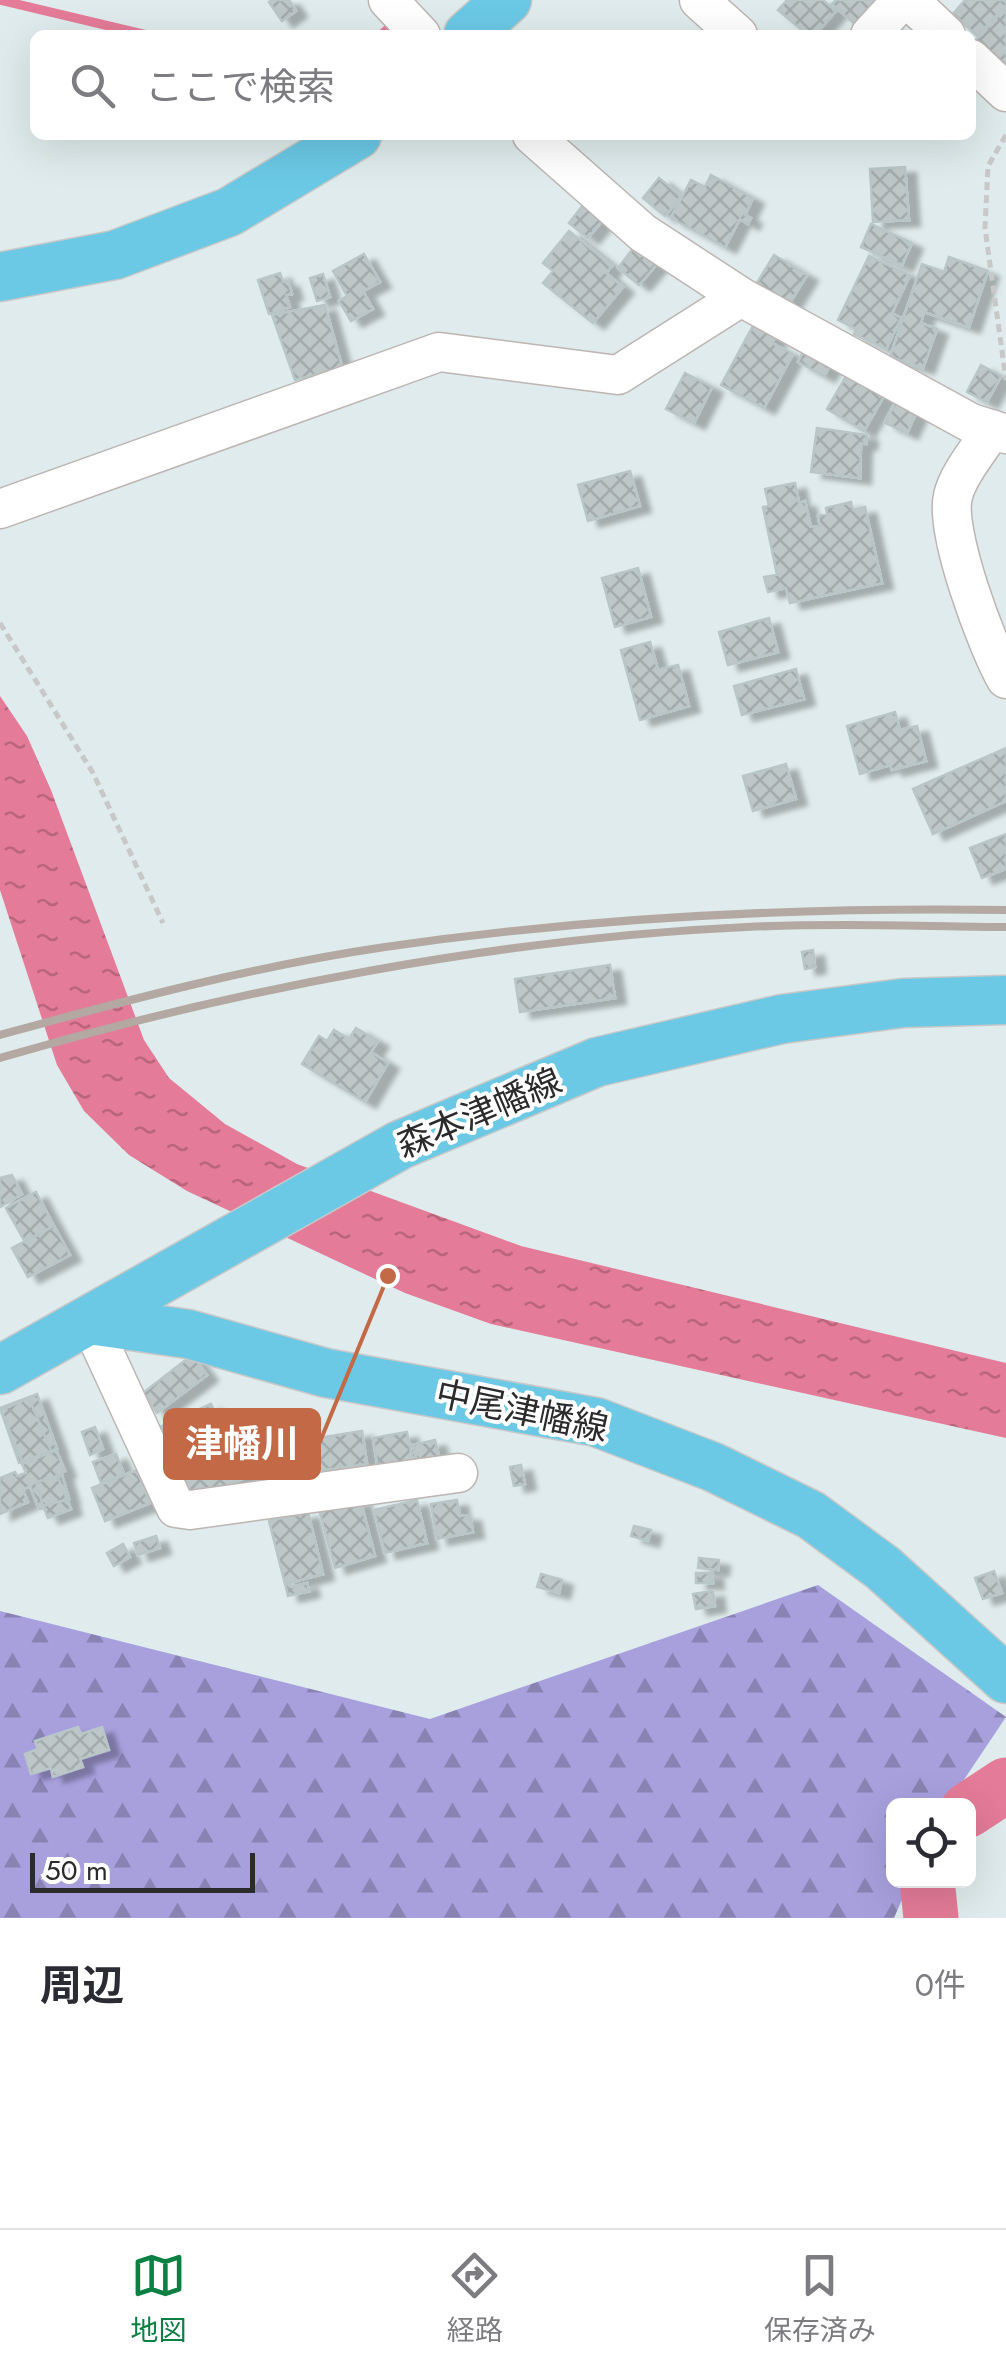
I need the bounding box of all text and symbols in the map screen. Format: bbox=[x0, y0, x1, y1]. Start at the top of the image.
search box bbox=[30, 30, 976, 140]
icon: search bbox=[65, 58, 120, 113]
text: ここで検索 bbox=[145, 59, 335, 114]
street label: 森本津幡線 bbox=[389, 1056, 569, 1170]
street label: 中尾津幡線 bbox=[431, 1368, 613, 1454]
callout: 津幡川 bbox=[165, 1410, 319, 1478]
text: 津幡川 bbox=[185, 1416, 299, 1471]
map controls bbox=[886, 1798, 976, 1888]
button: locate bbox=[886, 1798, 976, 1888]
scale bar bbox=[30, 1848, 255, 1892]
text: 50 m bbox=[45, 1850, 108, 1891]
text: 周辺 bbox=[40, 1955, 124, 2016]
text: 0件 bbox=[915, 1962, 966, 2008]
tab: 地図 bbox=[130, 2248, 186, 2351]
tab: 経路 bbox=[447, 2248, 503, 2351]
tab: 保存済み bbox=[764, 2248, 876, 2351]

